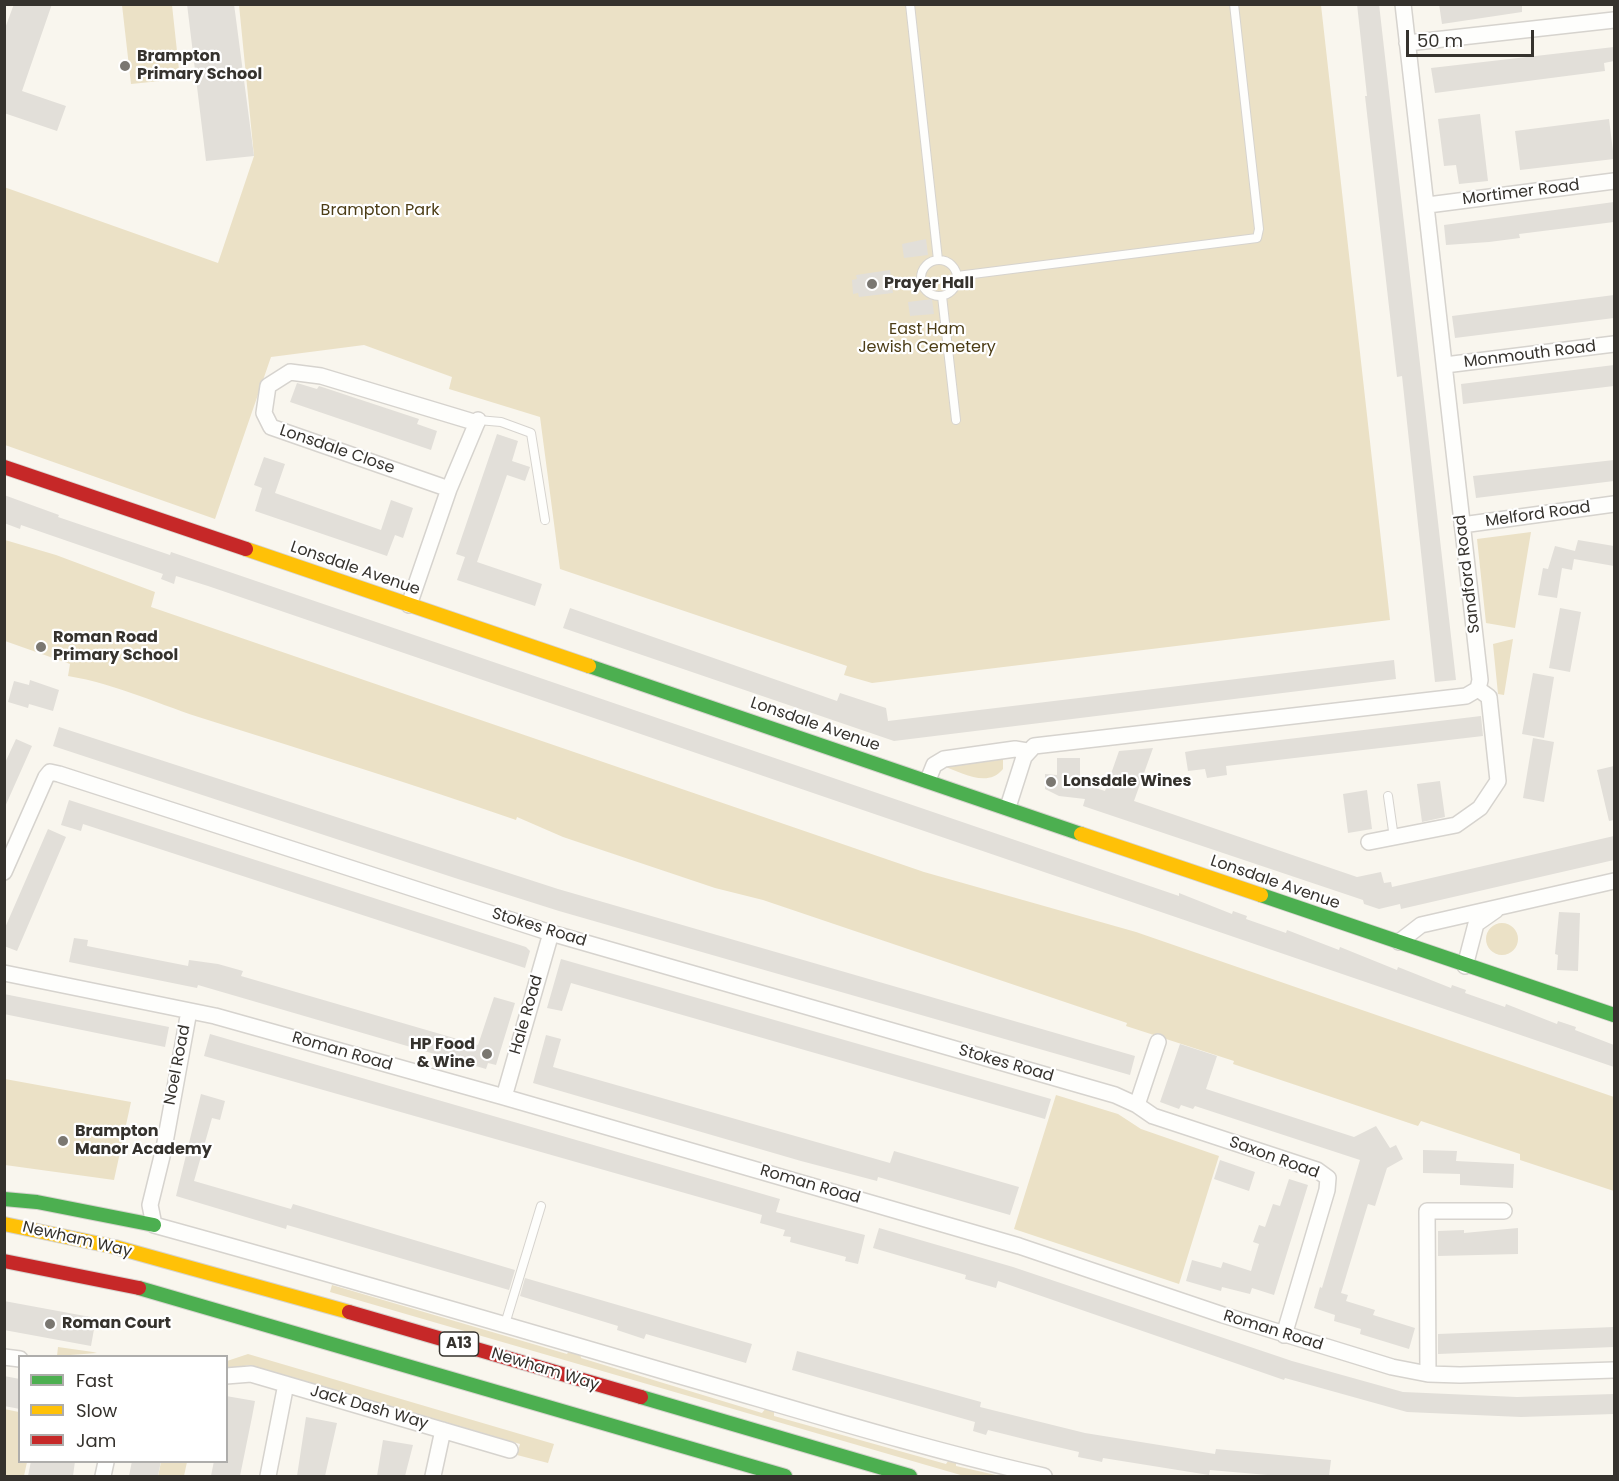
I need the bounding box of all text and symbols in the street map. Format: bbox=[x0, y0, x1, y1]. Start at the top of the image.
scale bar bbox=[1409, 18, 1536, 56]
text: 50 m bbox=[1417, 28, 1463, 53]
place label: Brampton Primary School bbox=[137, 47, 262, 85]
marker: Brampton Primary School bbox=[118, 59, 132, 73]
street label: Mortimer Road bbox=[1461, 176, 1581, 210]
park label: Brampton Park bbox=[321, 201, 439, 221]
place label: Prayer Hall bbox=[884, 274, 974, 294]
marker: Prayer Hall bbox=[865, 277, 879, 291]
park label: East Ham Jewish Cemetery bbox=[858, 320, 996, 358]
street label: Monmouth Road bbox=[1463, 337, 1597, 373]
street label: Lonsdale Close bbox=[277, 421, 397, 479]
street label: Melford Road bbox=[1484, 498, 1592, 532]
street label: Sandford Road bbox=[1451, 514, 1485, 634]
street label: Lonsdale Avenue bbox=[288, 538, 422, 600]
place label: Roman Road Primary School bbox=[53, 628, 178, 666]
marker: Roman Road Primary School bbox=[34, 640, 48, 654]
street label: Lonsdale Avenue bbox=[748, 694, 882, 756]
place label: Lonsdale Wines bbox=[1063, 772, 1191, 792]
marker: Lonsdale Wines bbox=[1044, 775, 1058, 789]
street label: Lonsdale Avenue bbox=[1208, 852, 1342, 914]
street label: Stokes Road bbox=[489, 905, 589, 951]
street label: Hale Road bbox=[507, 973, 547, 1057]
street label: Noel Road bbox=[161, 1023, 195, 1107]
street label: Roman Road bbox=[290, 1029, 394, 1075]
place label: HP Food & Wine bbox=[410, 1035, 475, 1073]
street label: Stokes Road bbox=[956, 1041, 1056, 1087]
marker: HP Food & Wine bbox=[480, 1047, 494, 1061]
place label: Brampton Manor Academy bbox=[75, 1122, 212, 1160]
street label: Saxon Road bbox=[1226, 1133, 1322, 1183]
marker: Brampton Manor Academy bbox=[56, 1134, 70, 1148]
street label: Roman Road bbox=[758, 1162, 862, 1208]
street label: Newham Way bbox=[21, 1218, 133, 1262]
street label: Roman Road bbox=[1221, 1307, 1325, 1355]
place label: Roman Court bbox=[62, 1314, 171, 1334]
marker: Roman Court bbox=[43, 1317, 57, 1331]
road number: A13 bbox=[440, 1332, 478, 1356]
street label: Newham Way bbox=[489, 1345, 601, 1395]
legend bbox=[18, 1355, 228, 1463]
text: Fast bbox=[76, 1368, 113, 1393]
street label: Jack Dash Way bbox=[308, 1382, 430, 1434]
text: Slow bbox=[76, 1398, 117, 1423]
text: Jam bbox=[76, 1428, 116, 1453]

